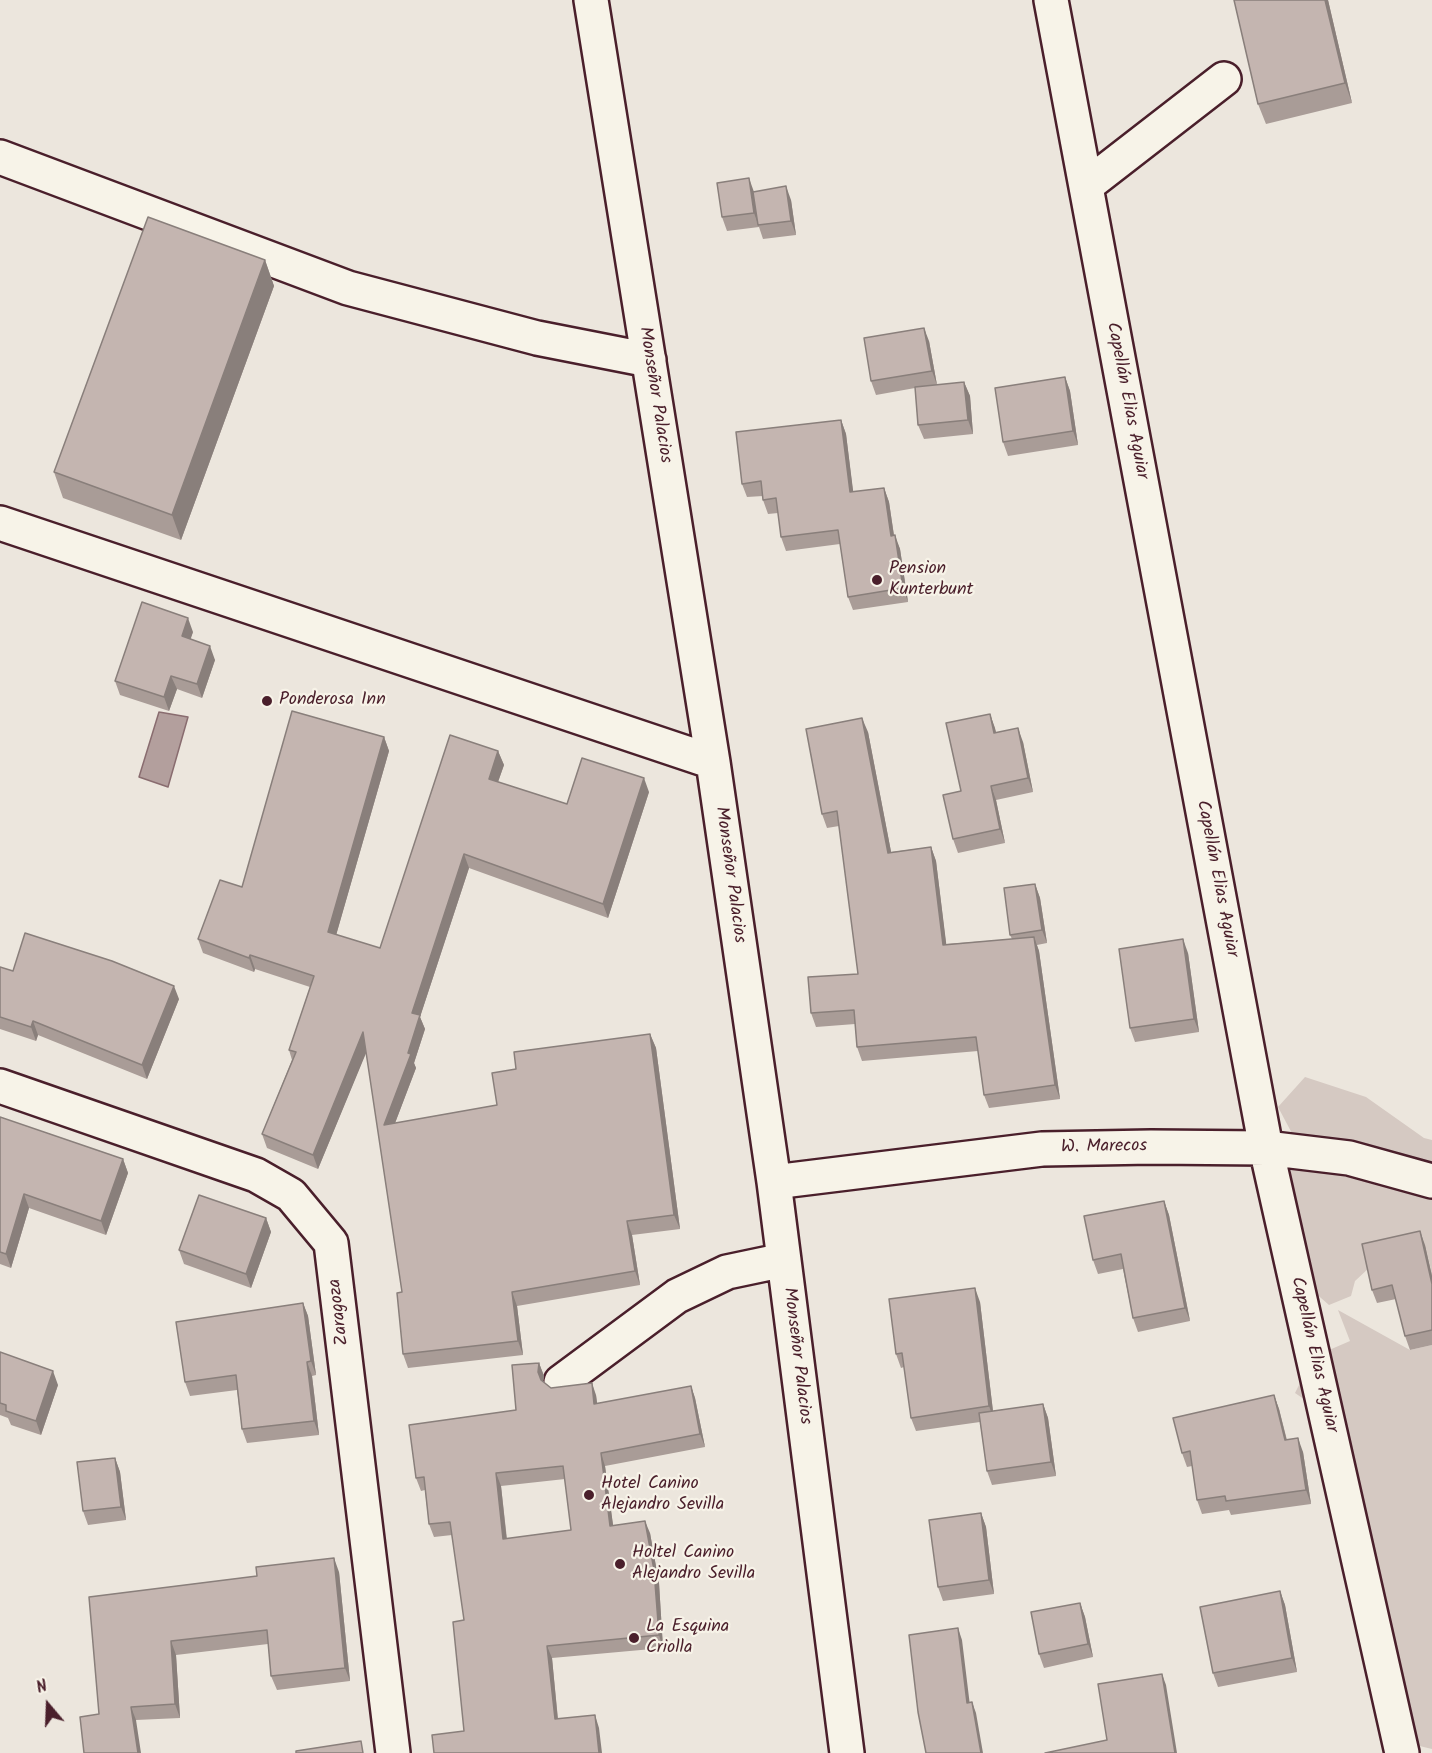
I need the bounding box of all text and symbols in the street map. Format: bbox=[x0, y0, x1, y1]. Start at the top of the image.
street label: Capellán Elias Aguiar bbox=[1100, 321, 1152, 481]
street label: Monseñor Palacios bbox=[633, 325, 675, 465]
place label: Pension Kunterbunt bbox=[889, 559, 974, 602]
marker: Pension Kunterbunt bbox=[870, 573, 884, 587]
place label: Ponderosa Inn bbox=[279, 690, 386, 712]
marker: Ponderosa Inn bbox=[260, 694, 274, 708]
street label: Capellán Elias Aguiar bbox=[1190, 799, 1242, 959]
street label: Monseñor Palacios bbox=[709, 805, 749, 945]
street label: W. Marecos bbox=[1061, 1136, 1147, 1160]
street label: Capellán Elias Aguiar bbox=[1285, 1275, 1341, 1435]
street label: Zaragoza bbox=[325, 1277, 355, 1347]
street label: Monseñor Palacios bbox=[777, 1286, 815, 1426]
place label: Hotel Canino Alejandro Sevilla bbox=[601, 1474, 724, 1516]
marker: Hotel Canino Alejandro Sevilla bbox=[582, 1488, 596, 1502]
place label: Holtel Canino Alejandro Sevilla bbox=[632, 1543, 755, 1586]
marker: Holtel Canino Alejandro Sevilla bbox=[613, 1557, 627, 1571]
place label: La Esquina Criolla bbox=[646, 1617, 729, 1660]
marker: La Esquina Criolla bbox=[627, 1631, 641, 1645]
text: N bbox=[33, 1674, 51, 1701]
north arrow bbox=[18, 1675, 78, 1735]

